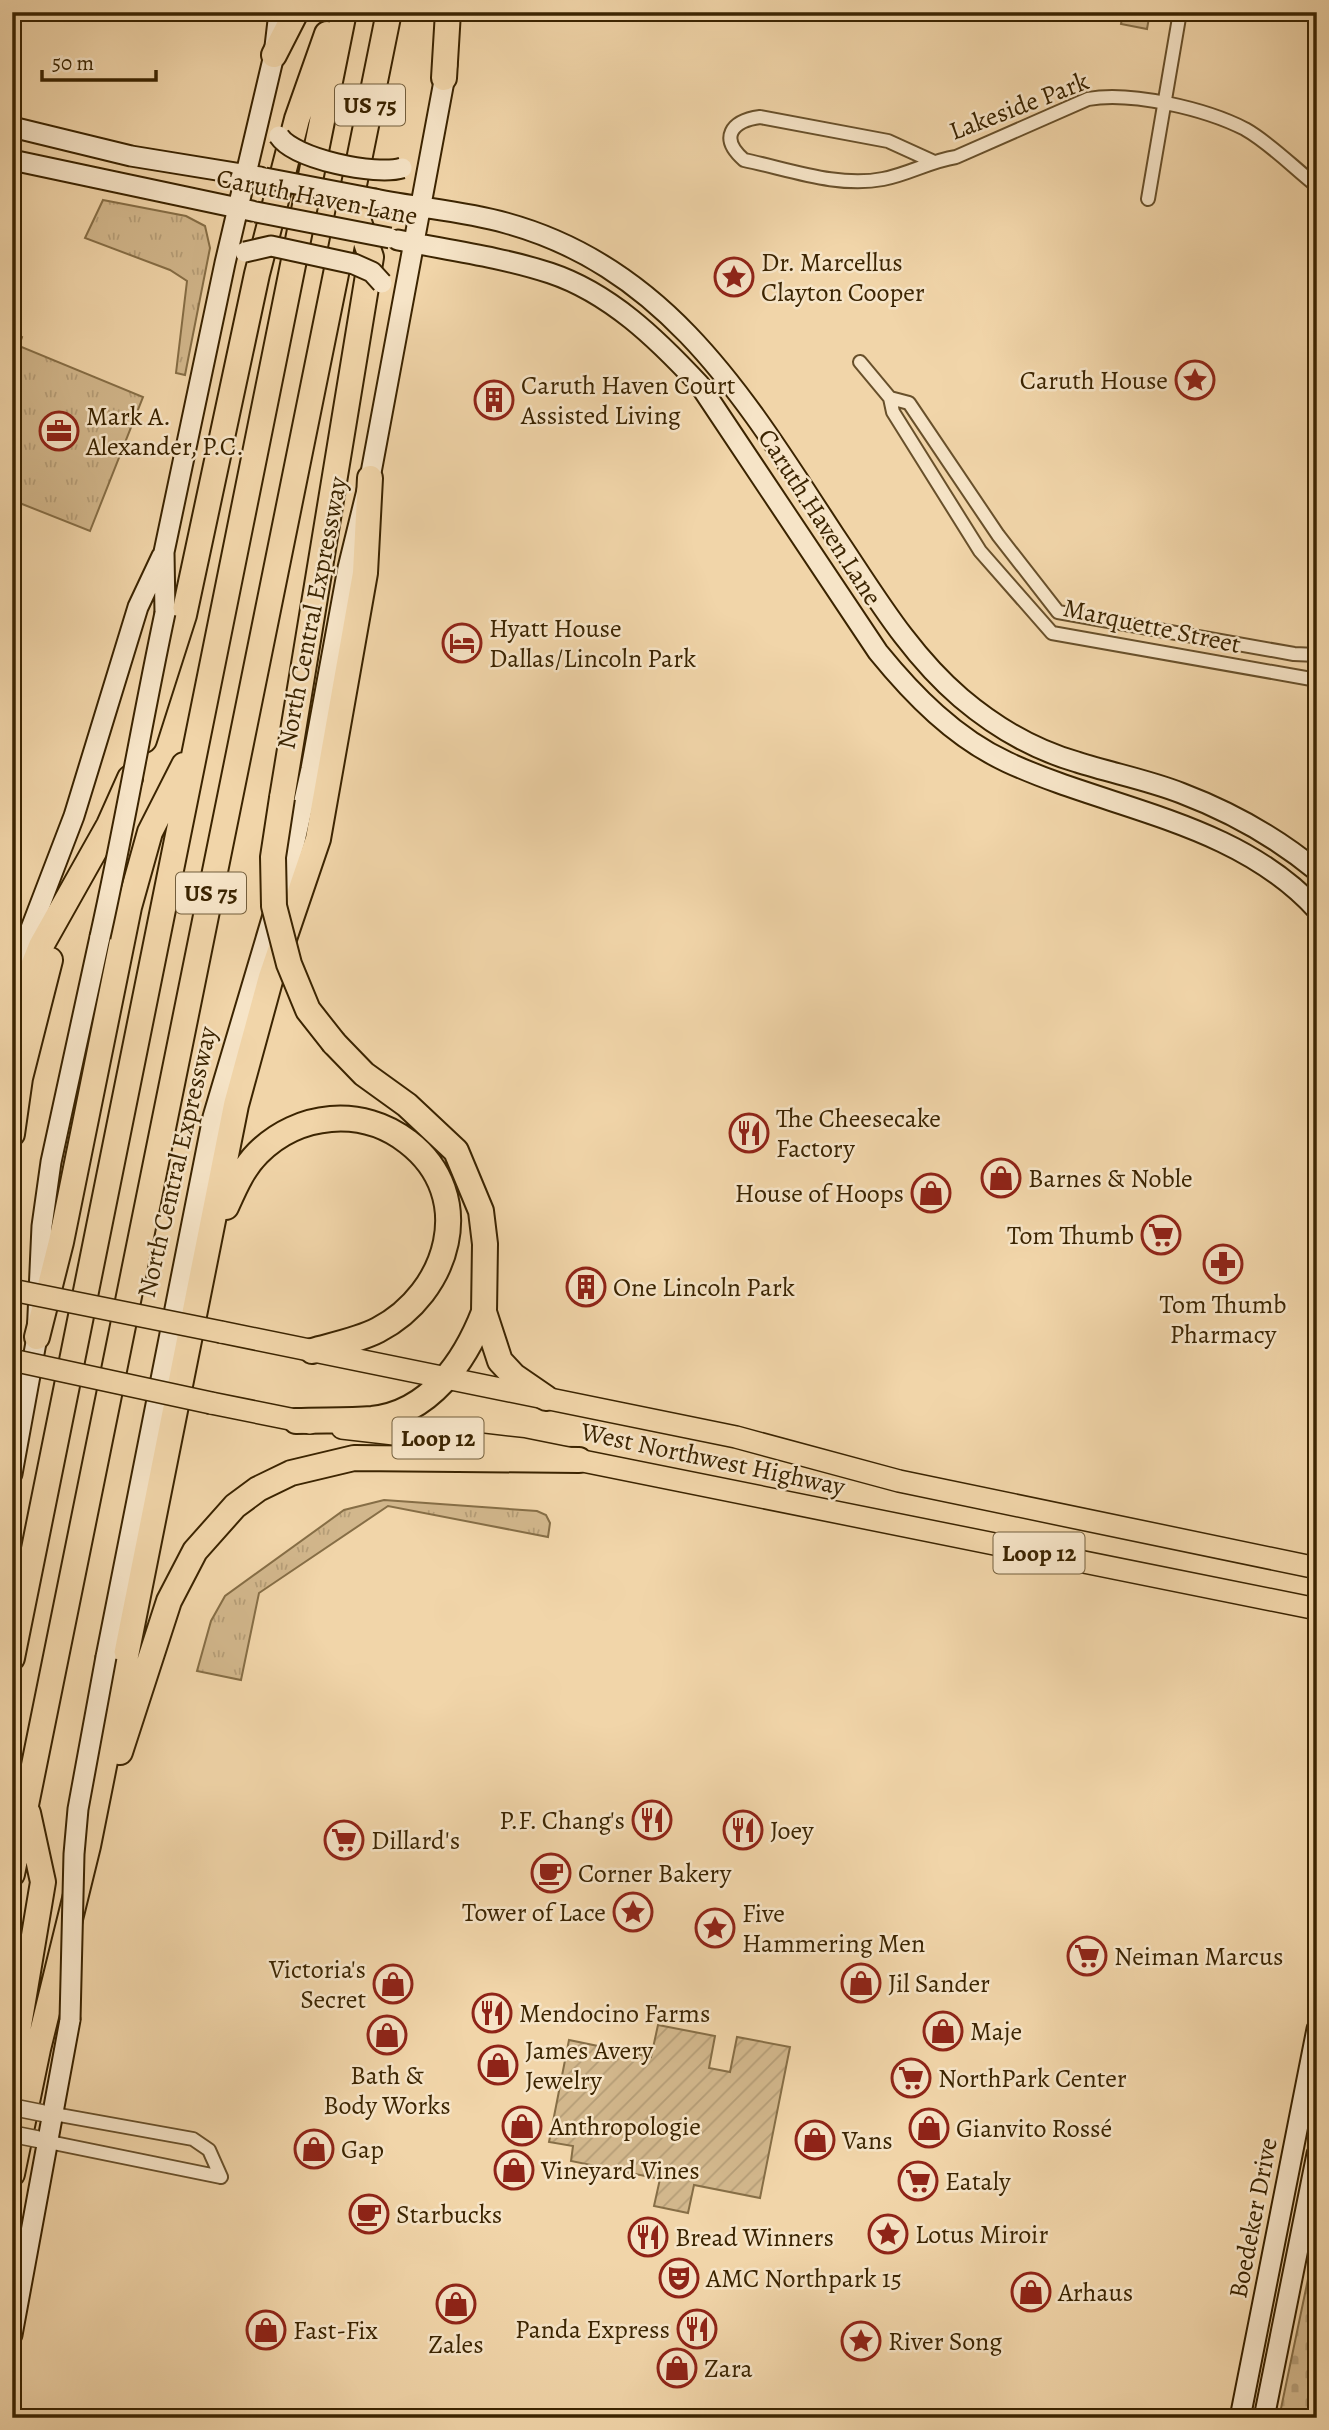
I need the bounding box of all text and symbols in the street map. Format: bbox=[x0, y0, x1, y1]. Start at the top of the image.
scale bar bbox=[42, 38, 156, 82]
text: 50 m bbox=[52, 49, 94, 77]
street label: Lakeside Park bbox=[944, 63, 1094, 149]
road number: US 75 bbox=[335, 84, 405, 125]
street label: Caruth Haven Lane bbox=[213, 160, 421, 234]
place label: Dr. Marcellus Clayton Cooper bbox=[761, 245, 925, 310]
place icon: Dr. Marcellus Clayton Cooper bbox=[713, 256, 755, 298]
place icon: Caruth House bbox=[1174, 359, 1216, 401]
place label: Caruth House bbox=[1020, 363, 1168, 398]
place label: Caruth Haven Court Assisted Living bbox=[520, 368, 736, 433]
building icon: Caruth Haven Court Assisted Living bbox=[473, 379, 515, 421]
place label: Mark A. Alexander, P.C. bbox=[85, 399, 244, 464]
office icon: Mark A. Alexander, P.C. bbox=[38, 410, 80, 452]
street label: Caruth Haven Lane bbox=[750, 422, 890, 612]
street label: North Central Expressway bbox=[268, 473, 356, 752]
street label: Marquette Street bbox=[1060, 590, 1244, 662]
place label: Hyatt House Dallas/Lincoln Park bbox=[489, 611, 696, 676]
hotel icon: Hyatt House Dallas/Lincoln Park bbox=[441, 622, 483, 664]
road number: US 75 bbox=[176, 872, 246, 914]
street label: North Central Expressway bbox=[129, 1023, 225, 1301]
place label: The Cheesecake Factory bbox=[776, 1101, 941, 1166]
restaurant icon: The Cheesecake Factory bbox=[728, 1112, 770, 1154]
shop icon: Barnes & Noble bbox=[980, 1157, 1022, 1199]
place label: Barnes & Noble bbox=[1028, 1161, 1193, 1196]
shop icon: House of Hoops bbox=[910, 1172, 952, 1214]
place label: House of Hoops bbox=[735, 1176, 904, 1211]
supermarket icon: Tom Thumb bbox=[1140, 1214, 1182, 1256]
place label: Tom Thumb bbox=[1007, 1218, 1134, 1253]
pharmacy icon: Tom Thumb Pharmacy bbox=[1202, 1243, 1244, 1285]
building icon: One Lincoln Park bbox=[565, 1266, 607, 1308]
place label: One Lincoln Park bbox=[613, 1270, 795, 1305]
place label: Tom Thumb Pharmacy bbox=[1159, 1287, 1287, 1352]
street label: West Northwest Highway bbox=[577, 1414, 849, 1504]
road number: Loop 12 bbox=[392, 1418, 484, 1458]
road number: Loop 12 bbox=[993, 1532, 1084, 1574]
restaurant icon: P.F. Chang's bbox=[631, 1799, 673, 1841]
place label: P.F. Chang's bbox=[499, 1803, 625, 1838]
restaurant icon: Joey bbox=[722, 1809, 764, 1851]
place label: Joey bbox=[770, 1813, 814, 1848]
supermarket icon: Dillard's bbox=[323, 1819, 365, 1861]
place label: Dillard's bbox=[371, 1823, 460, 1858]
cafe icon: Corner Bakery bbox=[530, 1852, 572, 1894]
place label: Corner Bakery bbox=[578, 1856, 732, 1891]
place icon: Tower of Lace bbox=[612, 1891, 654, 1933]
place label: Tower of Lace bbox=[462, 1895, 606, 1930]
place label: Five Hammering Men bbox=[742, 1896, 925, 1961]
place icon: Five Hammering Men bbox=[694, 1907, 736, 1949]
supermarket icon: Neiman Marcus bbox=[1066, 1935, 1108, 1977]
place label: Neiman Marcus bbox=[1114, 1939, 1283, 1974]
place label: Victoria's Secret bbox=[268, 1952, 366, 2017]
shop icon: Jil Sander bbox=[840, 1962, 882, 2004]
shop icon: Victoria's Secret bbox=[372, 1963, 414, 2005]
place label: Jil Sander bbox=[888, 1966, 990, 2001]
restaurant icon: Mendocino Farms bbox=[471, 1992, 513, 2034]
place label: Mendocino Farms bbox=[519, 1996, 710, 2031]
shop icon: Maje bbox=[922, 2010, 964, 2052]
shop icon: Bath & Body Works bbox=[366, 2014, 408, 2056]
place label: Maje bbox=[970, 2014, 1022, 2049]
place label: James Avery Jewelry bbox=[525, 2033, 654, 2098]
shop icon: James Avery Jewelry bbox=[477, 2044, 519, 2086]
supermarket icon: NorthPark Center bbox=[890, 2057, 932, 2099]
place label: Bath & Body Works bbox=[323, 2058, 451, 2123]
place label: NorthPark Center bbox=[938, 2061, 1127, 2096]
shop icon: Anthropologie bbox=[501, 2105, 543, 2147]
shop icon: Gianvito Rossé bbox=[908, 2107, 950, 2149]
place label: Anthropologie bbox=[548, 2109, 701, 2144]
place label: Gianvito Rossé bbox=[956, 2111, 1112, 2146]
shop icon: Vans bbox=[794, 2119, 836, 2161]
place label: Vans bbox=[841, 2123, 893, 2158]
shop icon: Gap bbox=[293, 2128, 335, 2170]
place label: Gap bbox=[341, 2132, 384, 2167]
street label: Boedeker Drive bbox=[1220, 2135, 1286, 2301]
shop icon: Vineyard Vines bbox=[493, 2149, 535, 2191]
place label: Vineyard Vines bbox=[540, 2153, 700, 2188]
supermarket icon: Eataly bbox=[897, 2160, 939, 2202]
place label: Eataly bbox=[945, 2164, 1011, 2199]
cafe icon: Starbucks bbox=[348, 2193, 390, 2235]
place label: Starbucks bbox=[396, 2197, 502, 2232]
place icon: Lotus Miroir bbox=[867, 2213, 909, 2255]
restaurant icon: Bread Winners bbox=[627, 2216, 669, 2258]
place label: Lotus Miroir bbox=[915, 2217, 1048, 2252]
place label: Bread Winners bbox=[675, 2220, 834, 2255]
theatre icon: AMC Northpark 15 bbox=[658, 2257, 700, 2299]
place label: AMC Northpark 15 bbox=[705, 2261, 902, 2296]
shop icon: Arhaus bbox=[1010, 2271, 1052, 2313]
place label: Arhaus bbox=[1057, 2275, 1133, 2310]
shop icon: Zales bbox=[435, 2283, 477, 2325]
restaurant icon: Panda Express bbox=[676, 2308, 718, 2350]
shop icon: Fast-Fix bbox=[245, 2309, 287, 2351]
place label: Panda Express bbox=[515, 2312, 670, 2347]
place label: Fast-Fix bbox=[293, 2313, 379, 2348]
place icon: River Song bbox=[840, 2320, 882, 2362]
place label: River Song bbox=[888, 2324, 1002, 2359]
place label: Zales bbox=[428, 2327, 484, 2362]
shop icon: Zara bbox=[656, 2347, 698, 2389]
place label: Zara bbox=[704, 2351, 753, 2386]

